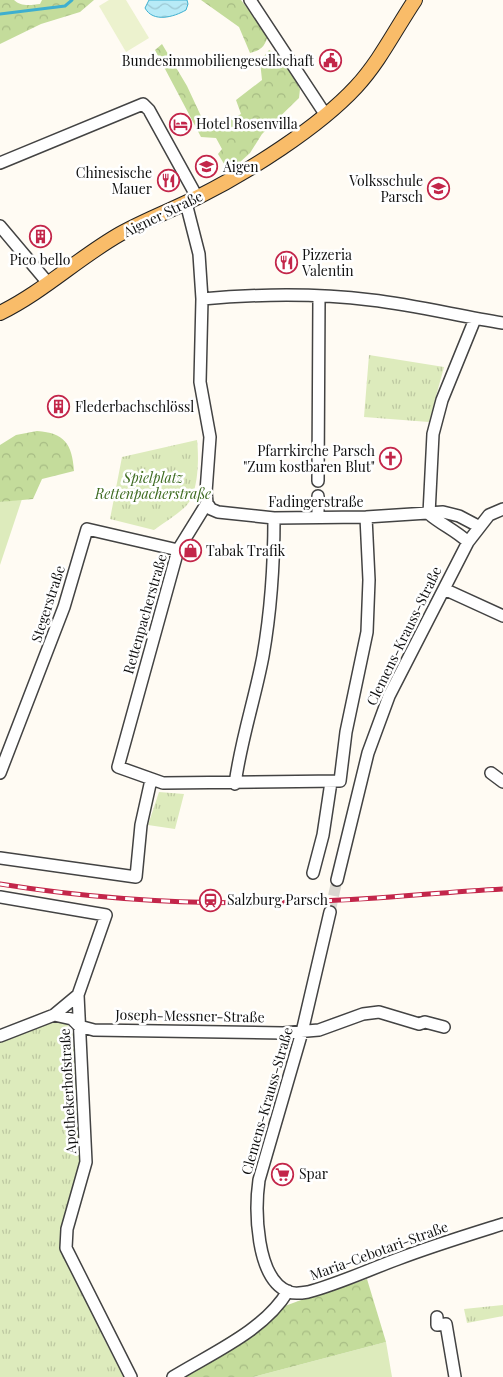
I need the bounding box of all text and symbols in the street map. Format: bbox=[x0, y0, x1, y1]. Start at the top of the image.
public building icon: Bundesimmobiliengesellschaft bbox=[318, 49, 342, 73]
place label: Bundesimmobiliengesellschaft bbox=[122, 51, 315, 70]
hotel icon: Hotel Rosenvilla bbox=[168, 112, 192, 136]
place label: Hotel Rosenvilla bbox=[196, 114, 298, 133]
school or university icon: Aigen bbox=[195, 155, 219, 179]
place label: Aigen bbox=[222, 157, 259, 176]
place label: Chinesische Mauer bbox=[76, 163, 153, 198]
restaurant icon: Chinesische Mauer bbox=[156, 169, 180, 193]
place label: Volksschule Parsch bbox=[348, 171, 424, 206]
school or university icon: Volksschule Parsch bbox=[427, 177, 451, 201]
street label: Aigner Straße bbox=[119, 186, 206, 241]
building icon: Pico bello bbox=[28, 225, 52, 249]
place label: Pizzeria Valentin bbox=[301, 245, 354, 280]
place label: Pico bello bbox=[10, 250, 71, 269]
restaurant icon: Pizzeria Valentin bbox=[274, 251, 298, 275]
building icon: Flederbachschlössl bbox=[47, 395, 71, 419]
place label: Flederbachschlössl bbox=[75, 397, 194, 416]
place label: Pfarrkirche Parsch "Zum kostbaren Blut" bbox=[243, 441, 376, 476]
church icon: Pfarrkirche Parsch "Zum kostbaren Blut" bbox=[379, 447, 403, 471]
park label: Spielplatz Rettenpacherstraße bbox=[94, 468, 211, 503]
street label: Fadingerstraße bbox=[268, 492, 364, 511]
shop icon: Tabak Trafik bbox=[178, 539, 202, 563]
place label: Tabak Trafik bbox=[206, 541, 286, 560]
street label: Rettenpacherstraße bbox=[118, 552, 171, 676]
street label: Stegerstraße bbox=[26, 563, 69, 645]
street label: Clemens-Krauss-Straße bbox=[362, 563, 446, 709]
station icon: Salzburg Parsch bbox=[199, 888, 223, 912]
place label: Salzburg Parsch bbox=[227, 890, 329, 909]
street label: Joseph-Messner-Straße bbox=[114, 1005, 265, 1026]
street label: Clemens-Krauss-Straße bbox=[236, 1025, 297, 1177]
street label: Apothekerhofstraße bbox=[55, 1028, 80, 1155]
supermarket icon: Spar bbox=[271, 1162, 295, 1186]
place label: Spar bbox=[299, 1164, 329, 1183]
street label: Maria-Cebotari-Straße bbox=[307, 1217, 450, 1284]

